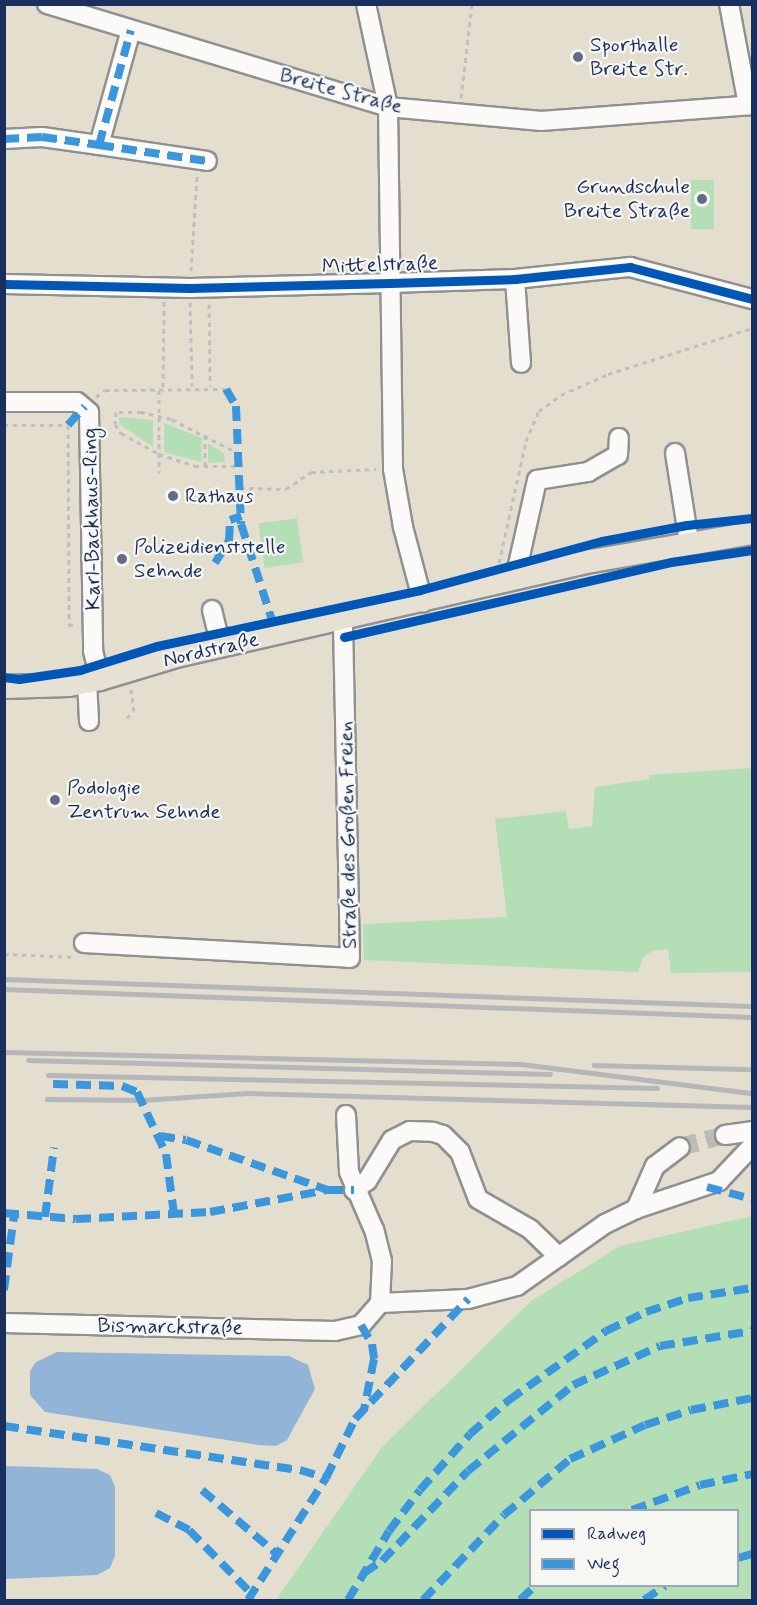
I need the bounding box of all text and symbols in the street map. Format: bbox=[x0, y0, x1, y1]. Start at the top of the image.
place label: Sporthalle Breite Str. bbox=[590, 32, 688, 82]
marker: Sporthalle Breite Str. bbox=[571, 50, 585, 64]
street label: Breite Straße bbox=[277, 63, 405, 119]
place label: Grundschule Breite Straße bbox=[564, 174, 690, 224]
marker: Grundschule Breite Straße bbox=[695, 192, 709, 206]
street label: Mittelstraße bbox=[321, 250, 439, 280]
street label: Karl-Backhaus-Ring bbox=[78, 428, 106, 610]
place label: Rathaus bbox=[185, 483, 253, 509]
marker: Rathaus bbox=[166, 489, 180, 503]
place label: Polizeidienststelle Sehnde bbox=[134, 534, 286, 584]
marker: Polizeidienststelle Sehnde bbox=[115, 552, 129, 566]
street label: Nordstraße bbox=[161, 627, 261, 673]
street label: Straße des Großen Freien bbox=[333, 722, 363, 948]
place label: Podologie Zentrum Sehnde bbox=[67, 775, 224, 825]
marker: Podologie Zentrum Sehnde bbox=[48, 793, 62, 807]
street label: Bismarckstraße bbox=[97, 1313, 243, 1341]
legend bbox=[529, 1509, 739, 1587]
text: Radweg bbox=[587, 1522, 646, 1546]
text: Weg bbox=[587, 1552, 620, 1576]

